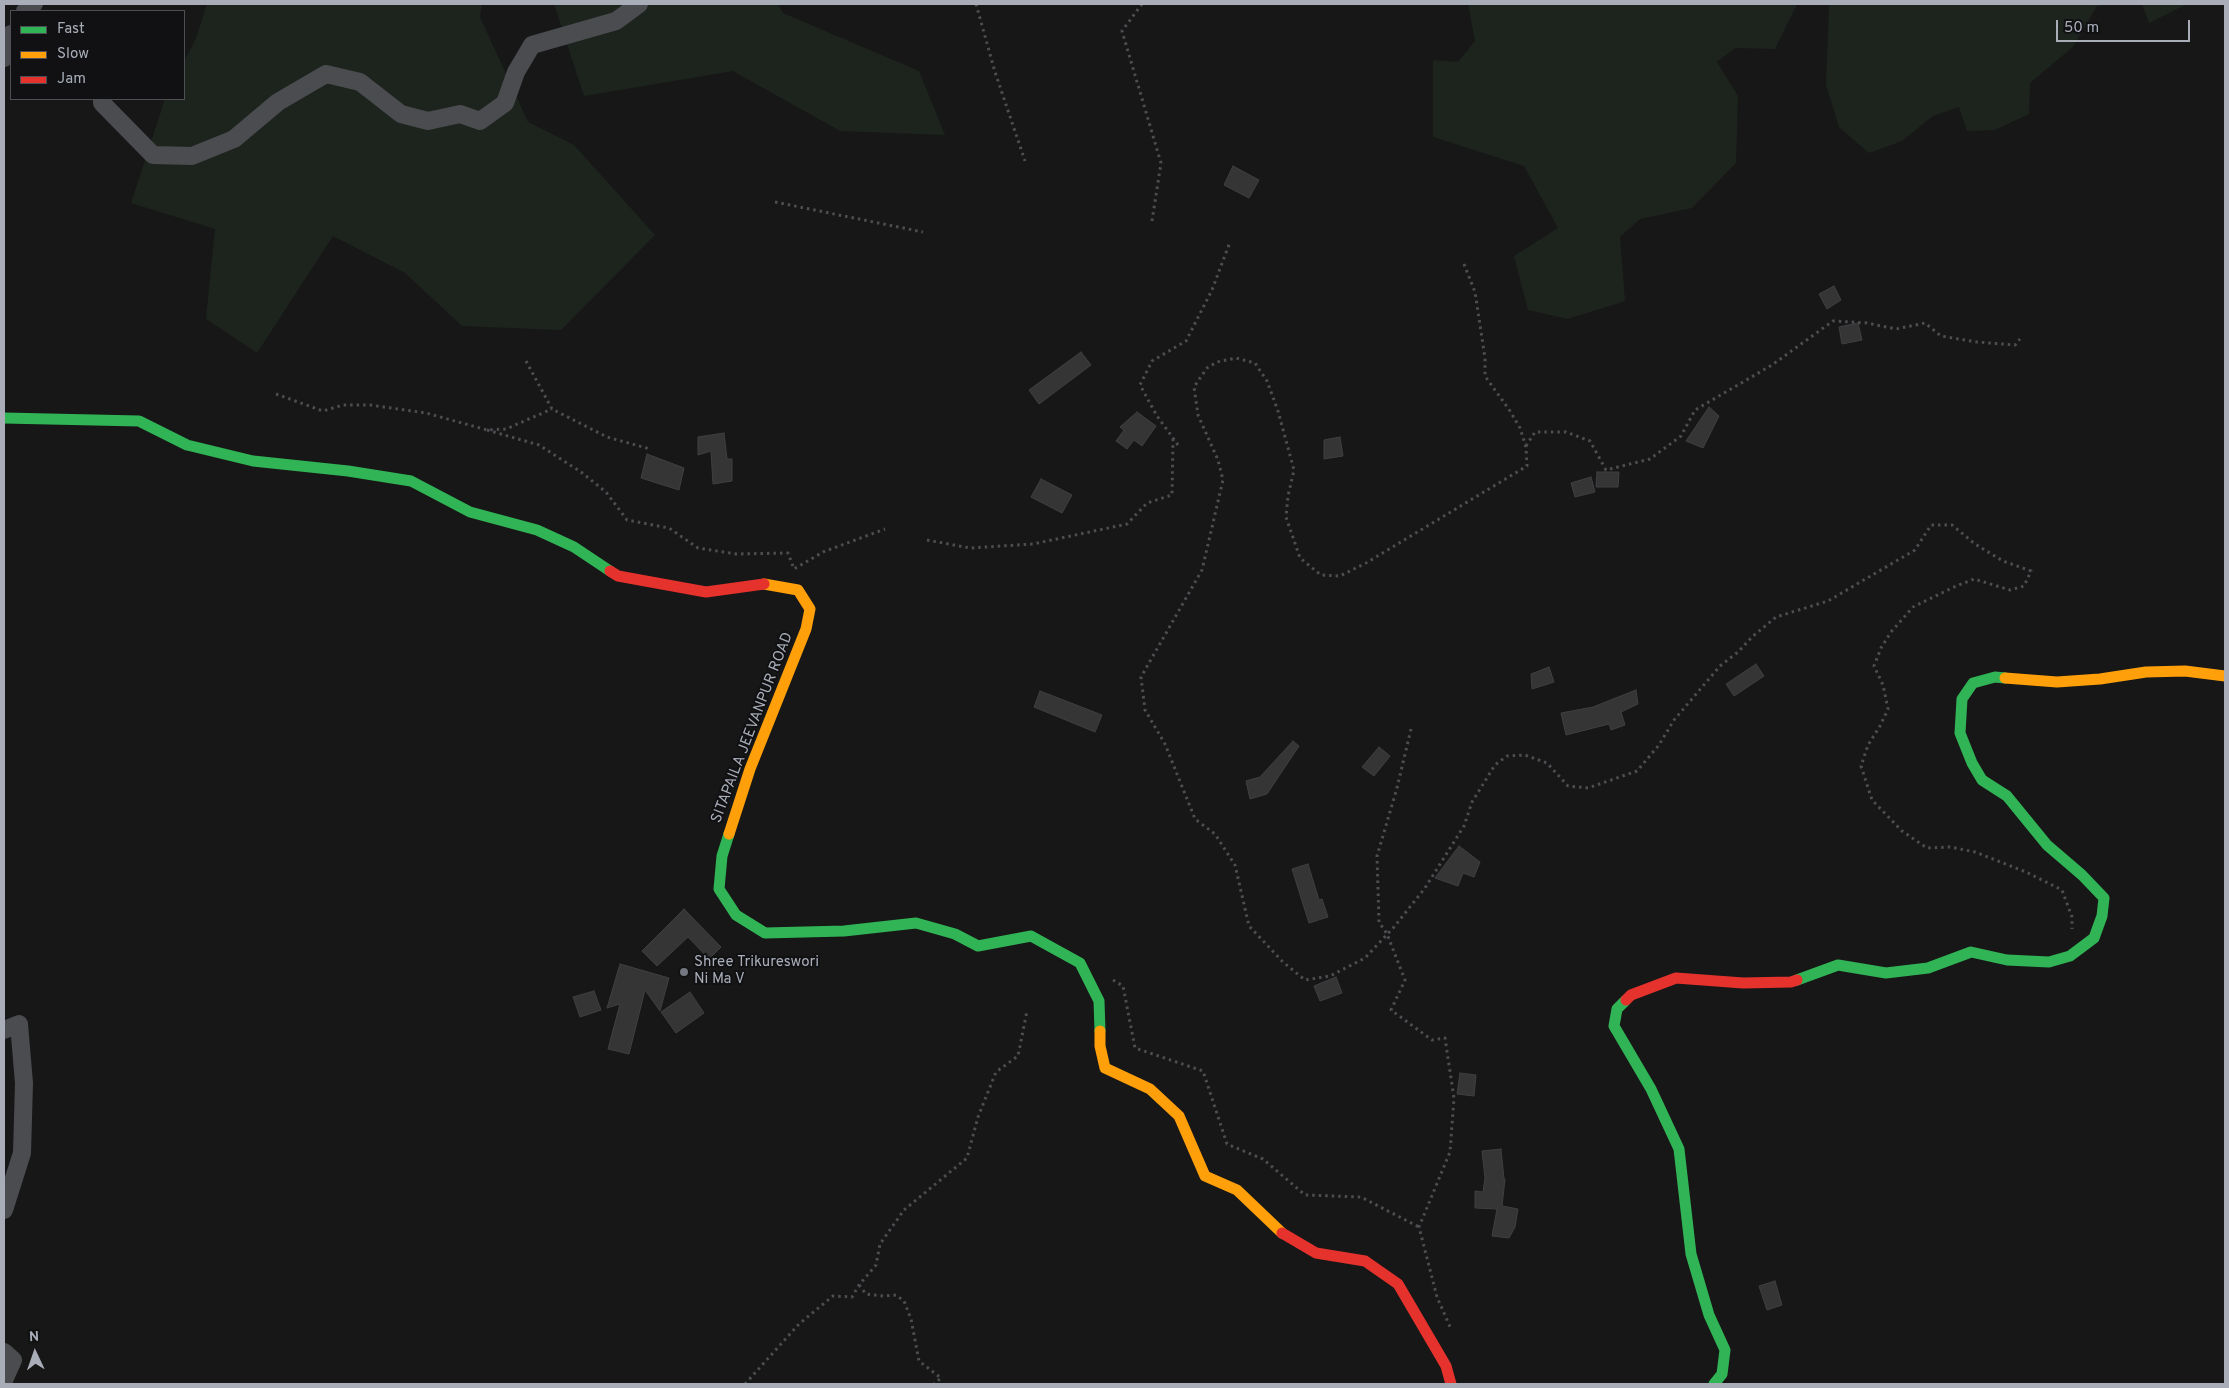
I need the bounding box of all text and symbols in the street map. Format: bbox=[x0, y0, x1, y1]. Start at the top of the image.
legend bbox=[10, 10, 185, 100]
scale bar bbox=[2059, 10, 2193, 42]
text: 50 m bbox=[2064, 19, 2099, 38]
text: Fast bbox=[57, 20, 85, 39]
text: Slow bbox=[57, 45, 89, 64]
text: Jam bbox=[57, 70, 86, 89]
street label: SITAPAILA JEEVANPUR ROAD bbox=[708, 630, 798, 826]
place label: Shree Trikureswori Ni Ma V bbox=[694, 954, 819, 989]
marker: Shree Trikureswori Ni Ma V bbox=[678, 966, 690, 978]
north arrow bbox=[10, 1328, 60, 1378]
text: N bbox=[29, 1329, 40, 1346]

